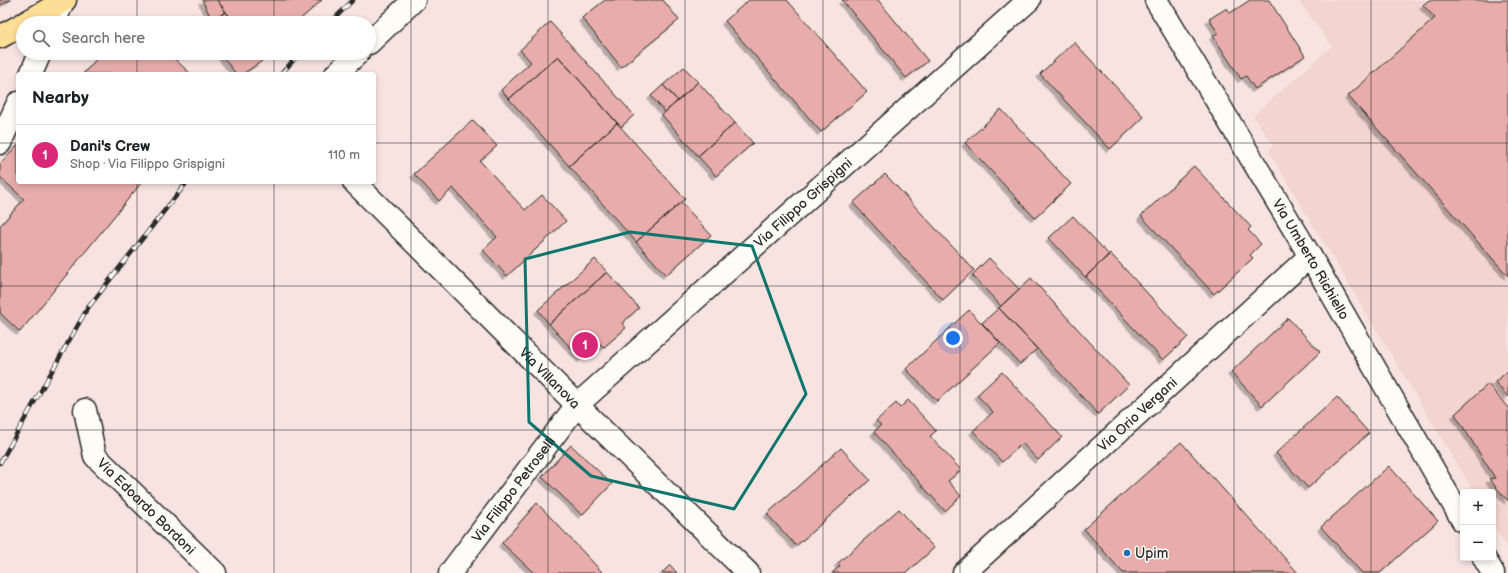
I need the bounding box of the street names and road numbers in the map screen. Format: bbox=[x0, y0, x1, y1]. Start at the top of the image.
street label: Via Filippo Grispigni bbox=[751, 154, 856, 251]
street label: Via Umberto Richiello bbox=[1269, 196, 1353, 323]
street label: Via Villanova bbox=[515, 344, 584, 412]
street label: Via Orio Vergani bbox=[1094, 374, 1181, 455]
street label: Via Filippo Petroselli bbox=[468, 433, 559, 546]
street label: Via Edoardo Bordoni bbox=[93, 455, 199, 558]

